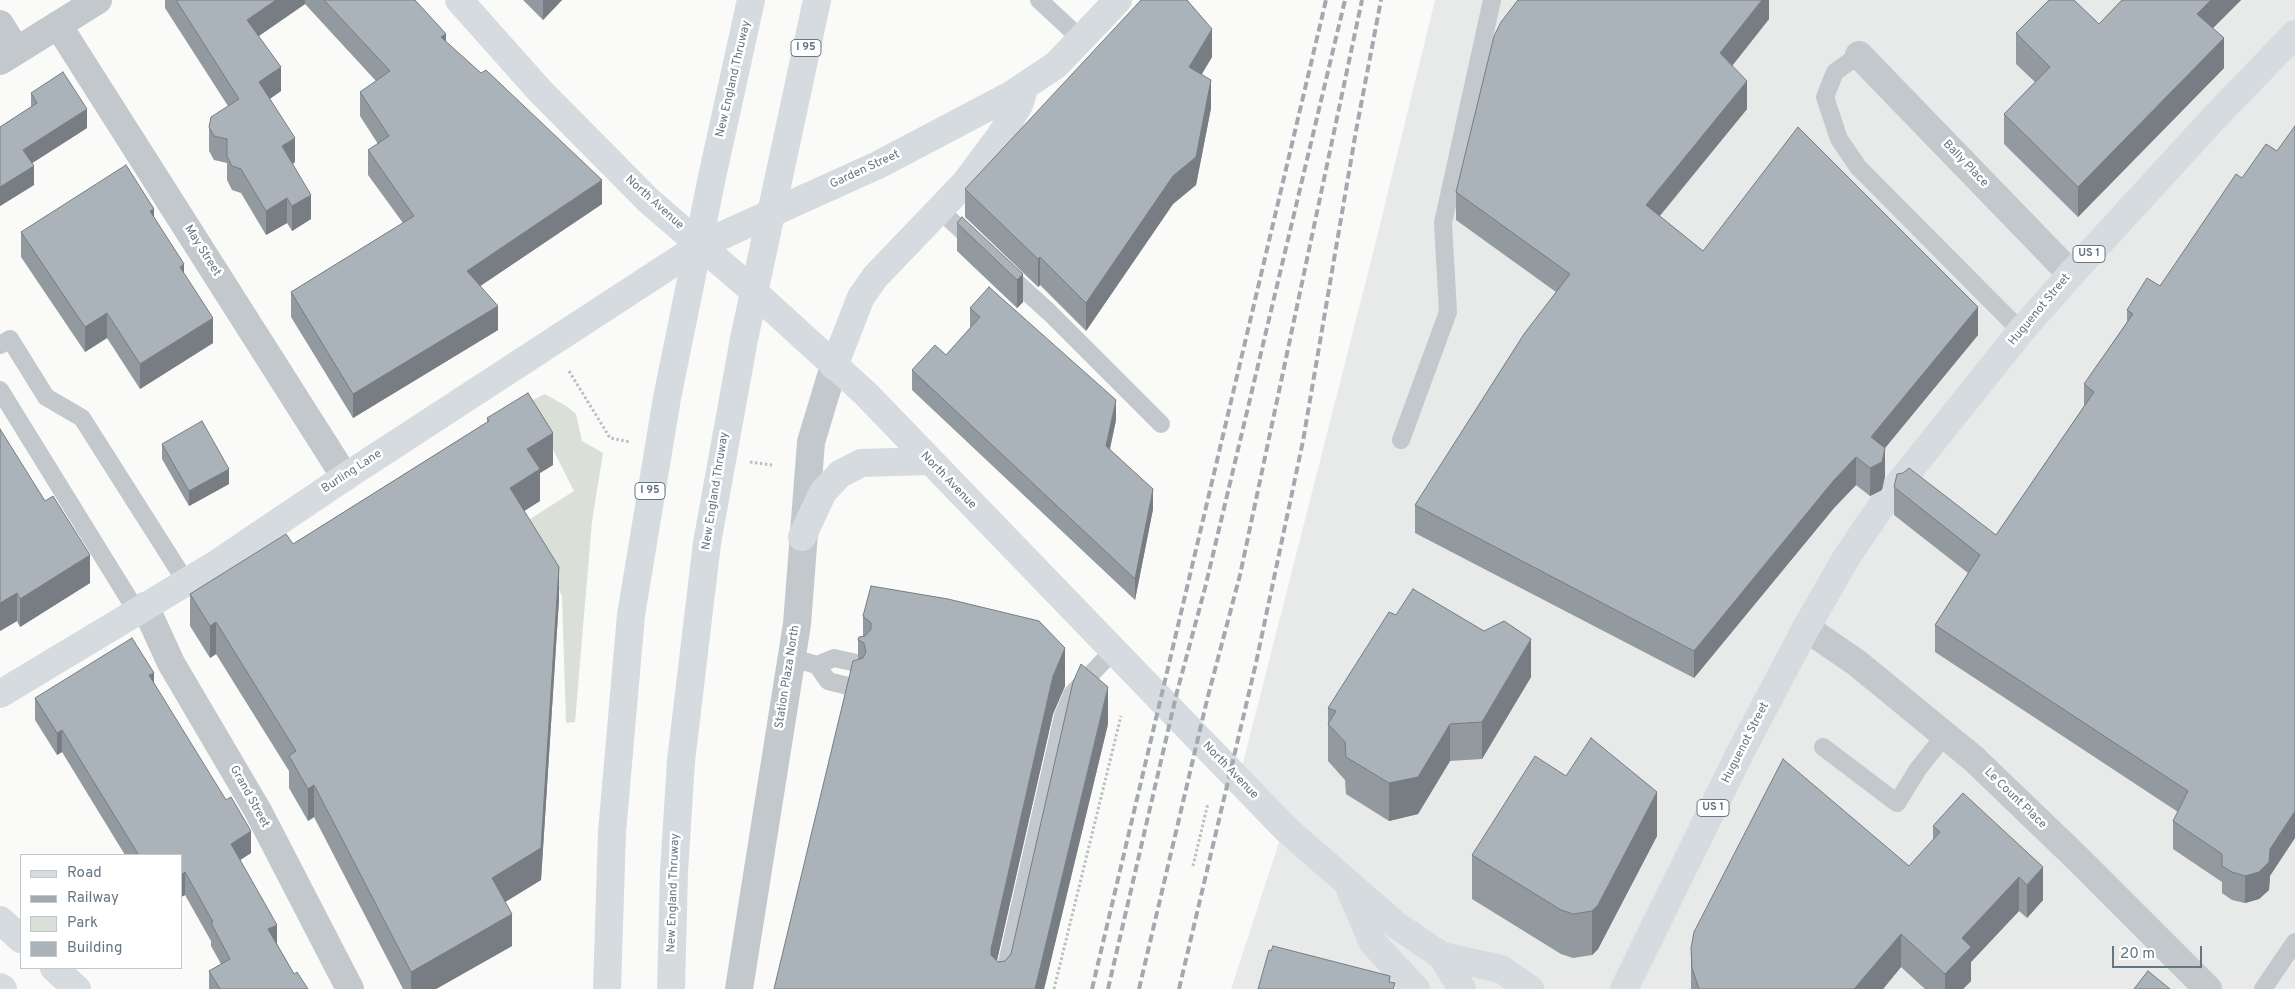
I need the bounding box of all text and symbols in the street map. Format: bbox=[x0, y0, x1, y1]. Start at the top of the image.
street label: New England Thruway bbox=[714, 19, 754, 139]
road number: I 95 bbox=[791, 40, 821, 56]
street label: Bally Place bbox=[1939, 138, 1991, 190]
street label: Garden Street bbox=[828, 148, 902, 192]
street label: North Avenue bbox=[622, 173, 686, 233]
street label: May Street bbox=[181, 223, 223, 279]
road number: US 1 bbox=[2073, 245, 2105, 262]
street label: Huguenot Street bbox=[2006, 271, 2074, 349]
street label: New England Thruway bbox=[700, 431, 732, 551]
street label: Burling Lane bbox=[319, 447, 385, 497]
street label: North Avenue bbox=[917, 449, 979, 513]
road number: I 95 bbox=[635, 482, 665, 500]
street label: Station Plaza North bbox=[773, 624, 803, 730]
street label: Huguenot Street bbox=[1719, 700, 1773, 786]
street label: North Avenue bbox=[1199, 739, 1261, 803]
street label: Grand Street bbox=[226, 763, 272, 831]
street label: Le Count Place bbox=[1981, 766, 2049, 832]
road number: US 1 bbox=[1697, 800, 1729, 816]
street label: New England Thruway bbox=[665, 833, 683, 953]
legend bbox=[20, 854, 182, 969]
text: Road bbox=[67, 864, 102, 883]
text: Railway bbox=[67, 889, 119, 908]
text: Park bbox=[67, 914, 98, 933]
scale bar bbox=[2115, 936, 2205, 968]
text: Building bbox=[67, 939, 122, 958]
text: 20 m bbox=[2120, 945, 2155, 964]

